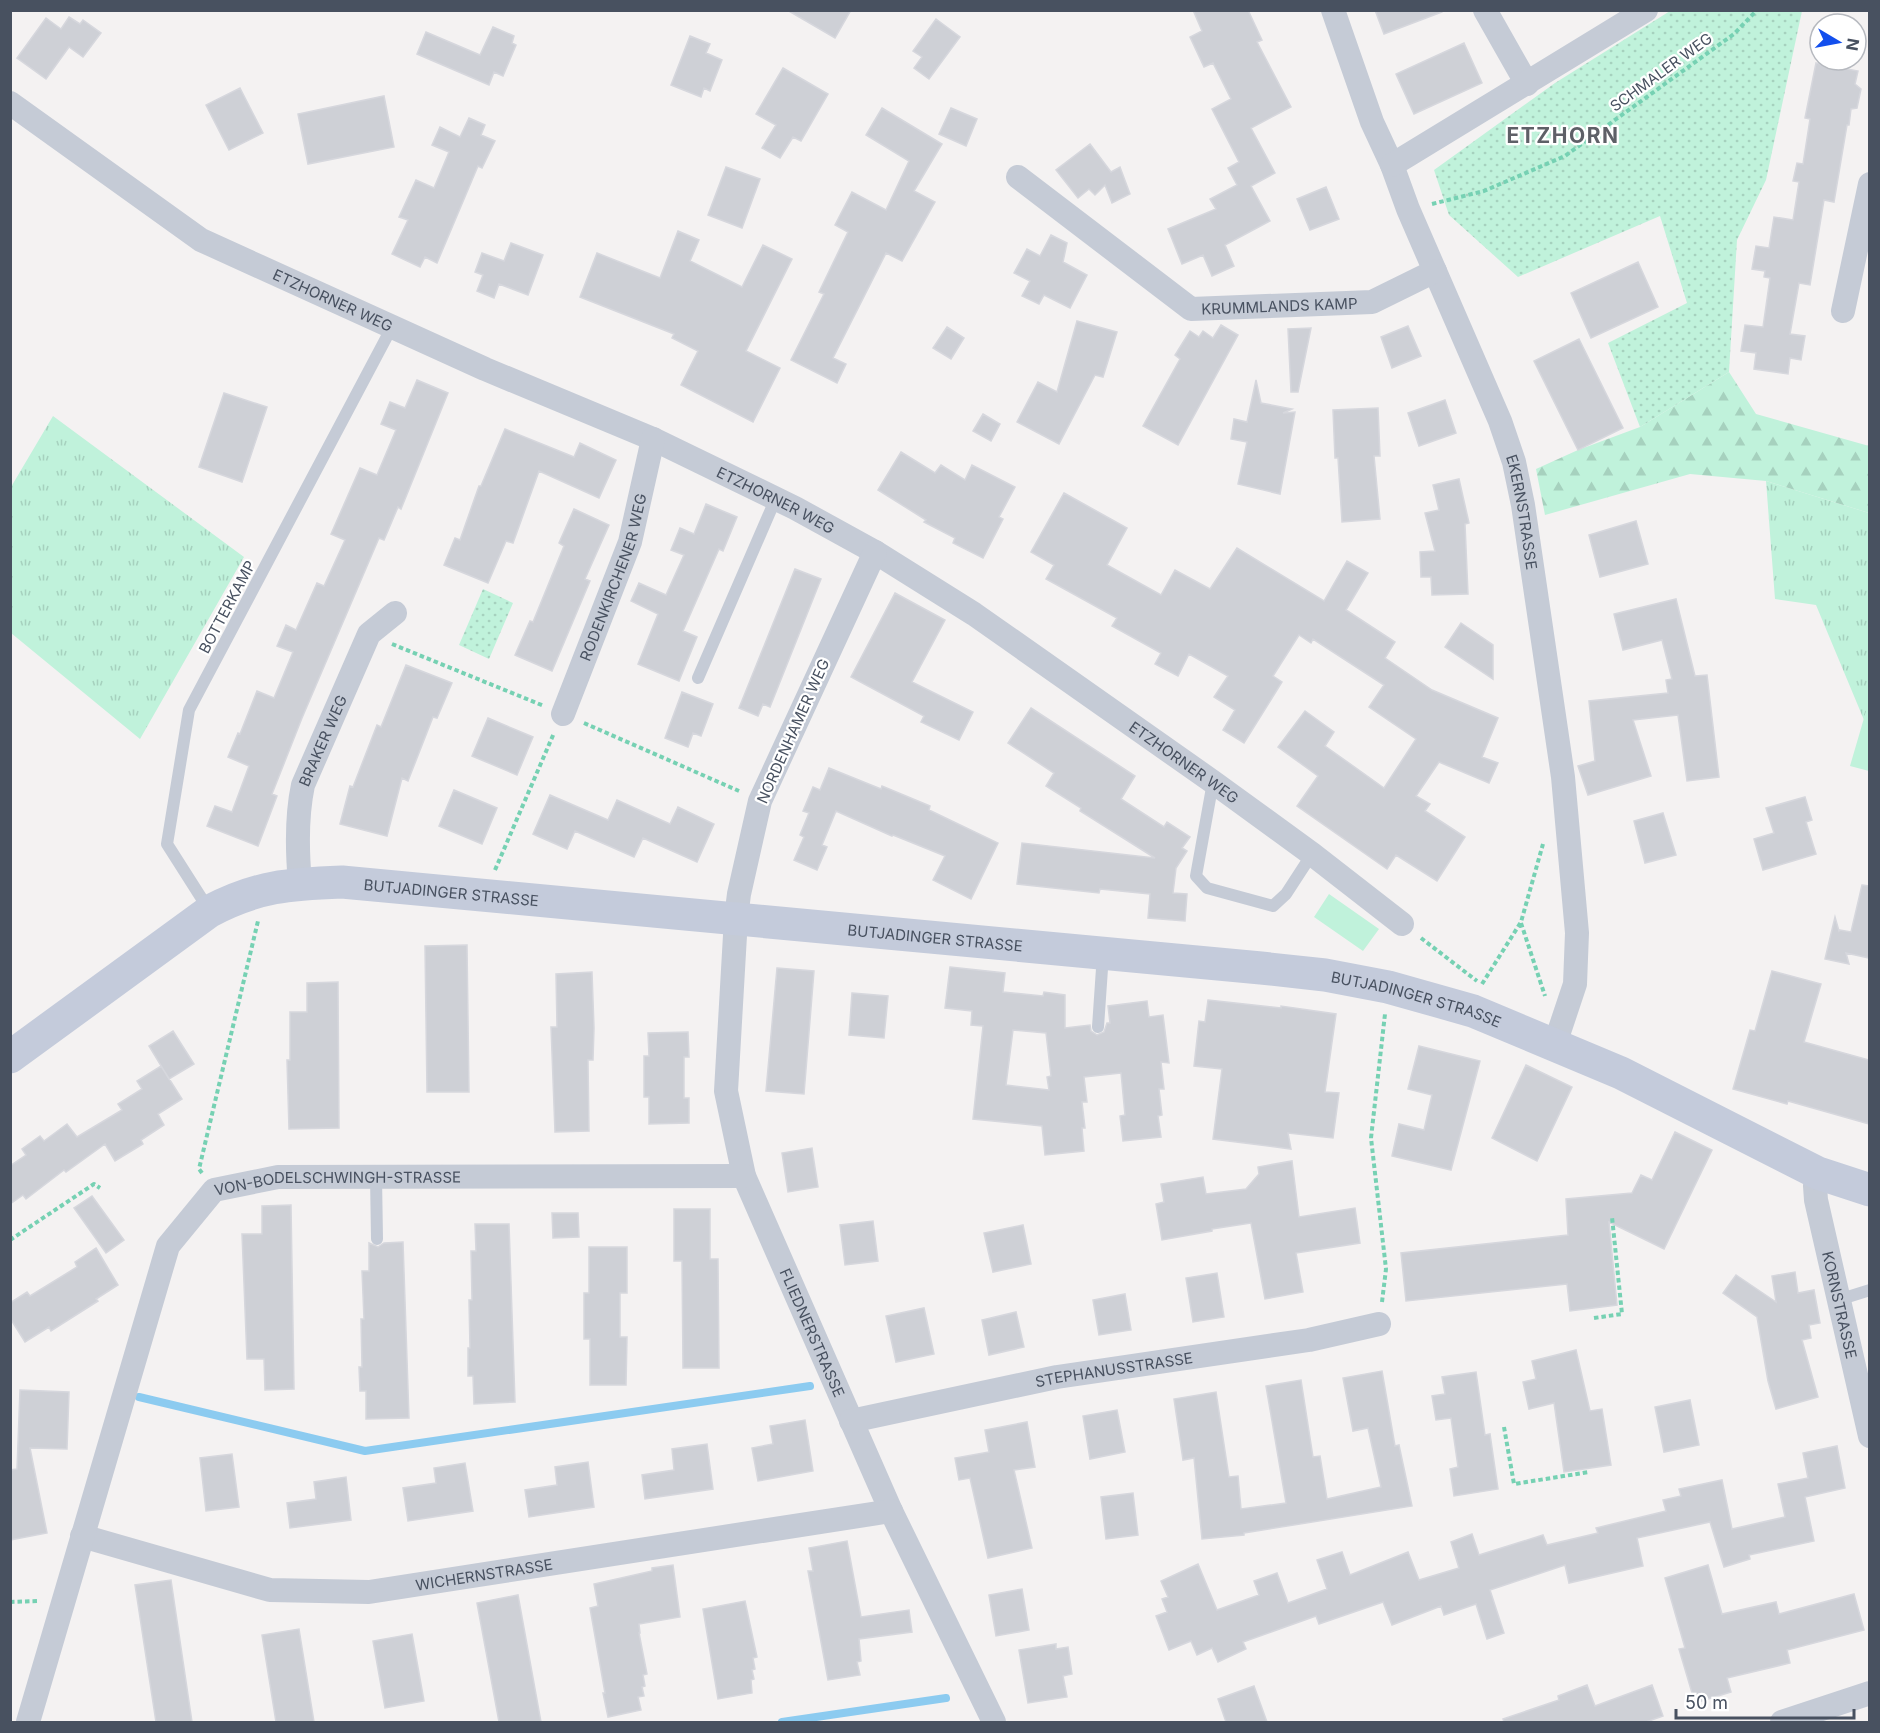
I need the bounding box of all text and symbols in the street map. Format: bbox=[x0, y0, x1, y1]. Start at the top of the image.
north arrow bbox=[1808, 12, 1868, 72]
street label: SCHMALER WEG bbox=[1606, 28, 1716, 116]
text: N bbox=[1842, 37, 1864, 52]
district label: ETZHORN bbox=[1507, 123, 1619, 148]
street label: ETZHORNER WEG bbox=[270, 264, 396, 335]
street label: KRUMMLANDS KAMP bbox=[1201, 293, 1358, 318]
street label: EKERNSTRASSE bbox=[1503, 452, 1542, 571]
street label: ETZHORNER WEG bbox=[714, 462, 838, 538]
street label: RODENKIRCHENER WEG bbox=[575, 491, 650, 664]
street label: BOTTERKAMP bbox=[195, 557, 259, 657]
street label: NORDENHAMER WEG bbox=[752, 656, 834, 806]
street label: BRAKER WEG bbox=[294, 692, 351, 789]
street label: ETZHORNER WEG bbox=[1126, 717, 1243, 807]
street label: BUTJADINGER STRASSE bbox=[363, 875, 540, 910]
street label: BUTJADINGER STRASSE bbox=[847, 920, 1024, 955]
street label: BUTJADINGER STRASSE bbox=[1330, 967, 1504, 1031]
street label: VON-BODELSCHWINGH-STRASSE bbox=[212, 1167, 461, 1199]
street label: KORNSTRASSE bbox=[1819, 1249, 1861, 1360]
street label: FLIEDNERSTRASSE bbox=[776, 1265, 849, 1400]
street label: STEPHANUSSTRASSE bbox=[1033, 1348, 1194, 1391]
street label: WICHERNSTRASSE bbox=[414, 1554, 554, 1594]
scale bar bbox=[1676, 1682, 1854, 1720]
text: 50 m bbox=[1685, 1692, 1728, 1713]

